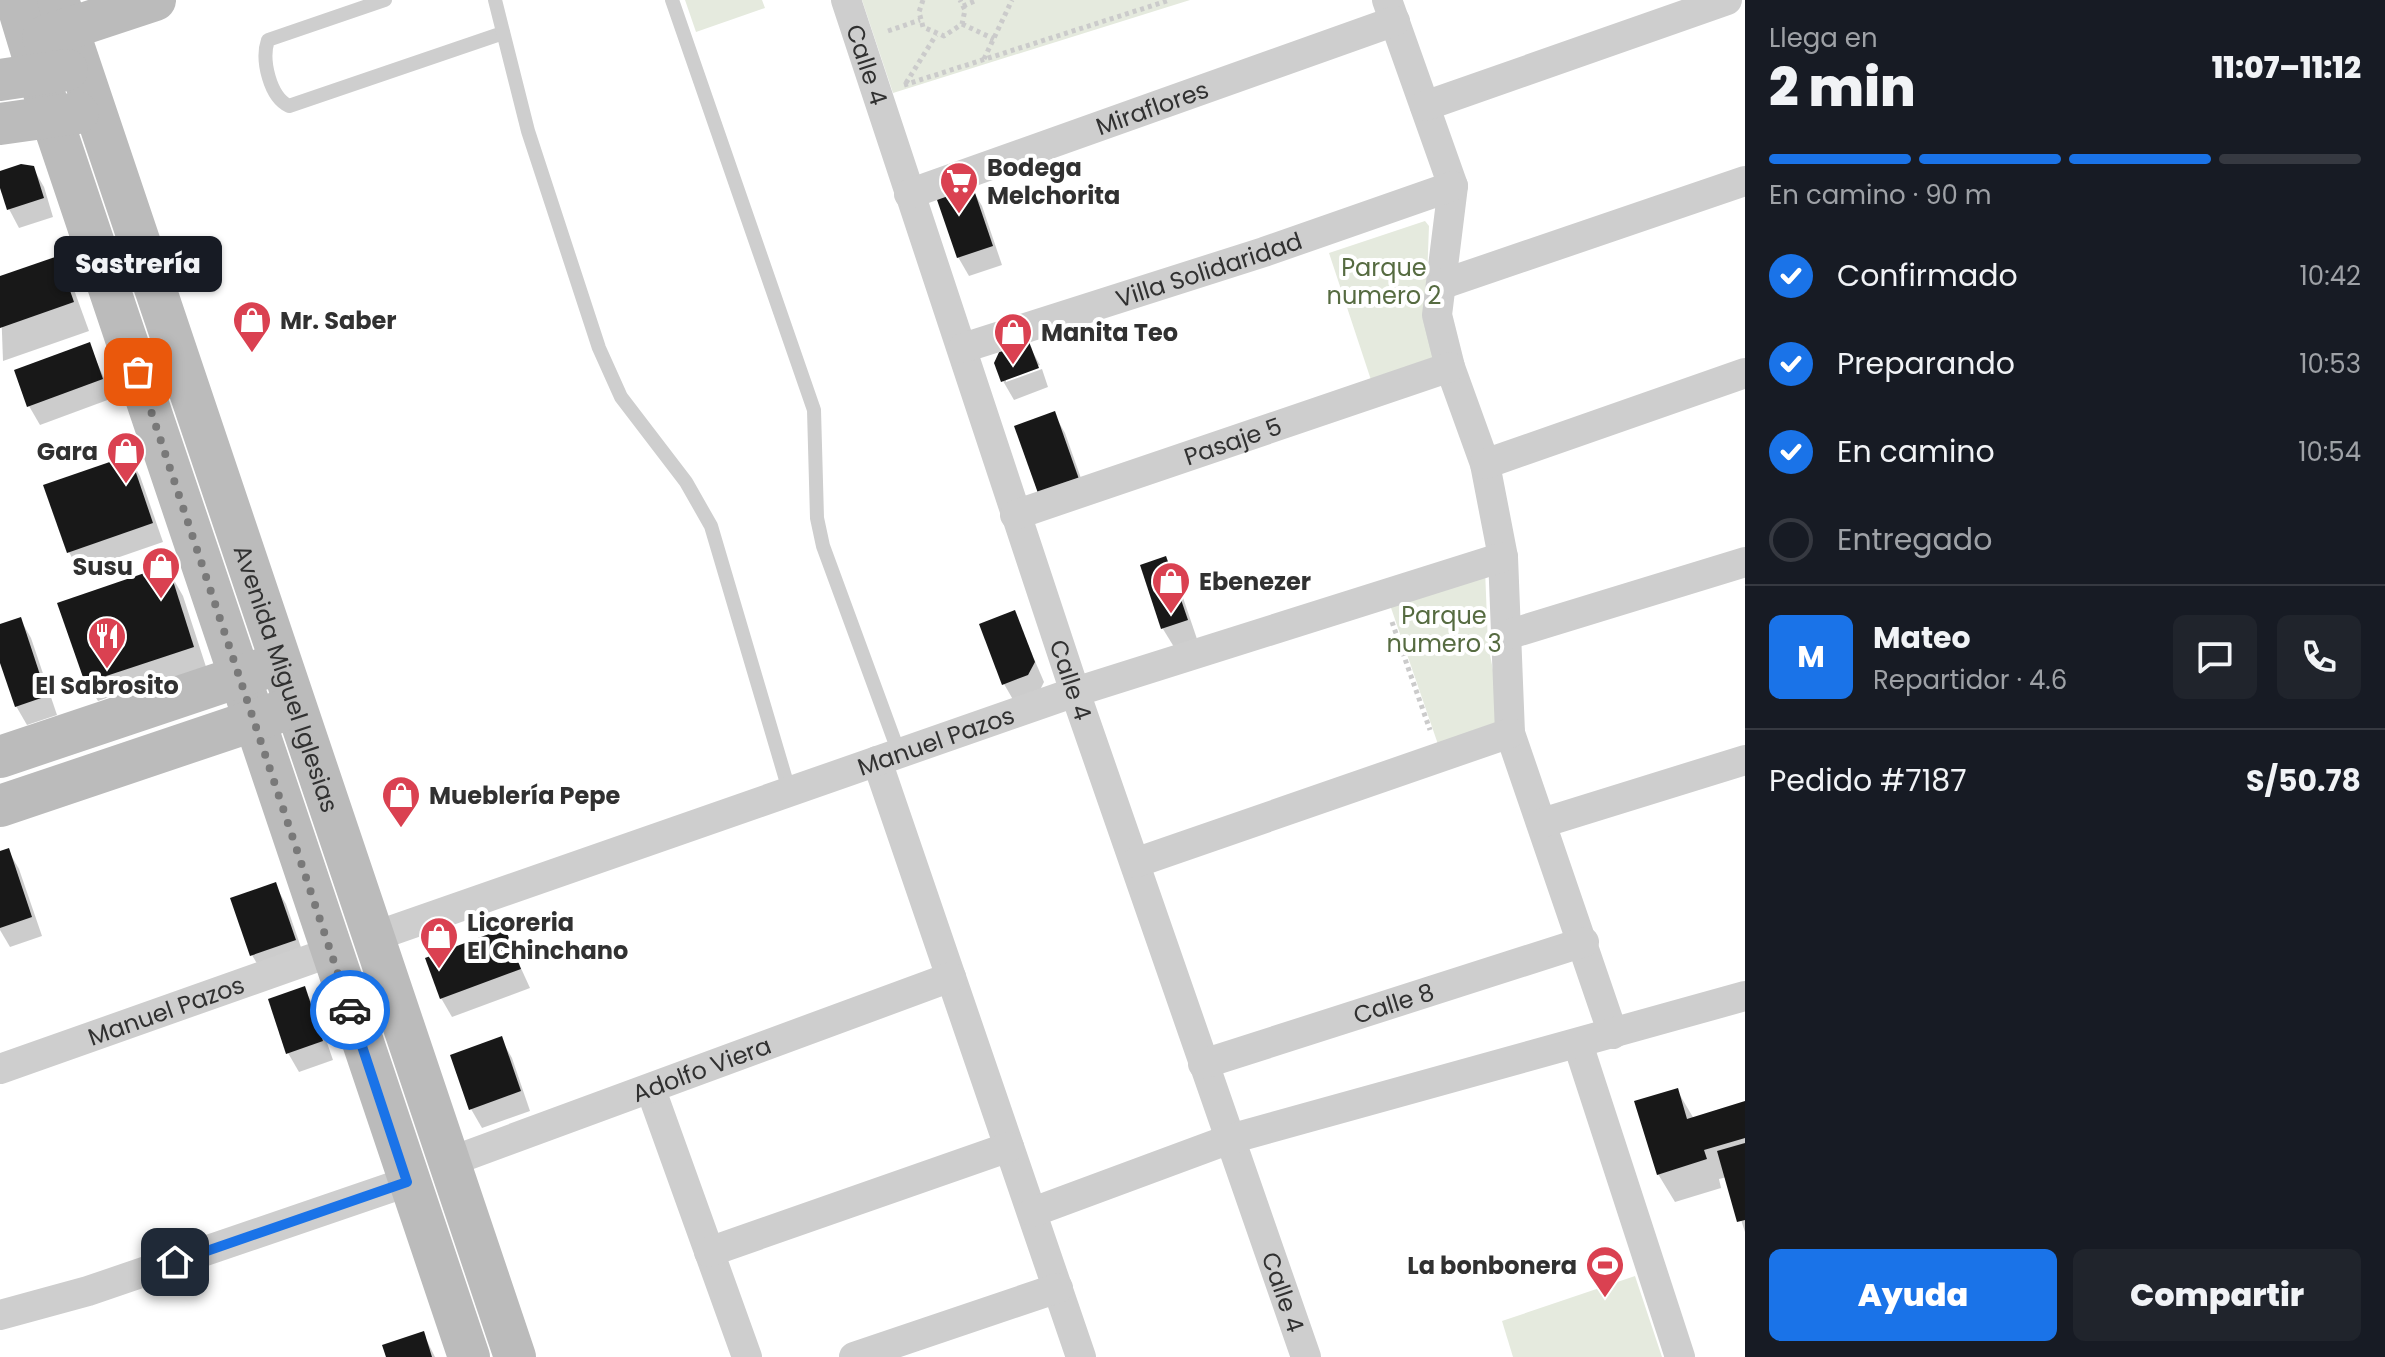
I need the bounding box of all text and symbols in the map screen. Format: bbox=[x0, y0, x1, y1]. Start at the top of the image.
street label: Calle 4 bbox=[839, 20, 896, 109]
text: Llega en bbox=[1769, 20, 1878, 56]
text: 11:07–11:12 bbox=[2212, 46, 2361, 89]
text: 2 min bbox=[1769, 51, 1916, 124]
street label: Miraflores bbox=[1091, 72, 1213, 143]
place label: Bodega Melchorita bbox=[987, 151, 1120, 212]
supermarket icon: Bodega Melchorita bbox=[938, 160, 980, 215]
text: En camino · 90 m bbox=[1769, 177, 1992, 213]
street label: Villa Solidaridad bbox=[1111, 224, 1306, 315]
callout: Sastrería bbox=[54, 236, 222, 292]
text: Sastrería bbox=[75, 246, 201, 282]
park label: Parque numero 2 bbox=[1327, 251, 1441, 312]
icon: check bbox=[1769, 254, 1813, 298]
text: Confirmado bbox=[1837, 254, 2018, 297]
text: 10:42 bbox=[2300, 258, 2361, 294]
shop icon: Mr. Saber bbox=[231, 299, 273, 354]
place label: Mr. Saber bbox=[280, 304, 397, 337]
shop icon: Manita Teo bbox=[992, 311, 1034, 366]
place label: Manita Teo bbox=[1041, 316, 1178, 349]
pin bbox=[104, 338, 172, 406]
icon: check bbox=[1769, 342, 1813, 386]
text: Preparando bbox=[1837, 342, 2015, 385]
text: 10:53 bbox=[2299, 346, 2361, 382]
icon: bag bbox=[116, 350, 160, 394]
street label: Pasaje 5 bbox=[1180, 409, 1286, 473]
shop icon: Gara bbox=[105, 430, 147, 485]
icon: check bbox=[1769, 430, 1813, 474]
text: En camino bbox=[1837, 430, 1995, 473]
text: 10:54 bbox=[2298, 434, 2361, 470]
place label: Gara bbox=[37, 435, 98, 468]
text: Entregado bbox=[1837, 518, 1992, 561]
street label: Avenida Miguel Iglesias bbox=[226, 540, 347, 817]
shop icon: Susu bbox=[140, 545, 182, 600]
place label: Susu bbox=[72, 550, 133, 583]
shop icon: Ebenezer bbox=[1150, 560, 1192, 615]
place label: Ebenezer bbox=[1199, 565, 1311, 598]
park label: Parque numero 3 bbox=[1386, 599, 1502, 660]
restaurant icon: El Sabrosito bbox=[86, 615, 128, 670]
button: chat bbox=[2173, 615, 2257, 699]
button: phone bbox=[2277, 615, 2361, 699]
text: Mateo bbox=[1873, 616, 1971, 659]
street label: Calle 4 bbox=[1042, 635, 1100, 724]
text: M bbox=[1797, 635, 1825, 678]
text: Repartidor · 4.6 bbox=[1873, 662, 2067, 698]
place label: El Sabrosito bbox=[35, 669, 179, 702]
street label: Manuel Pazos bbox=[853, 698, 1018, 783]
text: Pedido #7187 bbox=[1769, 759, 1967, 802]
text: S/50.78 bbox=[2246, 759, 2361, 802]
shop icon: Mueblería Pepe bbox=[380, 774, 422, 829]
place label: Mueblería Pepe bbox=[429, 779, 621, 812]
place label: Licoreria El Chinchano bbox=[467, 906, 628, 967]
shop icon: Licoreria El Chinchano bbox=[418, 915, 460, 970]
street label: Manuel Pazos bbox=[83, 967, 249, 1053]
courier bbox=[310, 970, 390, 1050]
street label: Calle 8 bbox=[1349, 975, 1438, 1031]
icon: car bbox=[328, 988, 372, 1032]
street label: Adolfo Viera bbox=[628, 1028, 776, 1110]
pin bbox=[141, 1228, 209, 1296]
icon: home bbox=[153, 1240, 197, 1284]
sports icon: La bonbonera bbox=[1584, 1244, 1626, 1299]
street label: Calle 4 bbox=[1254, 1247, 1313, 1337]
place label: La bonbonera bbox=[1407, 1249, 1577, 1282]
button: Ayuda bbox=[1769, 1249, 2057, 1341]
button: Compartir bbox=[2073, 1249, 2361, 1341]

